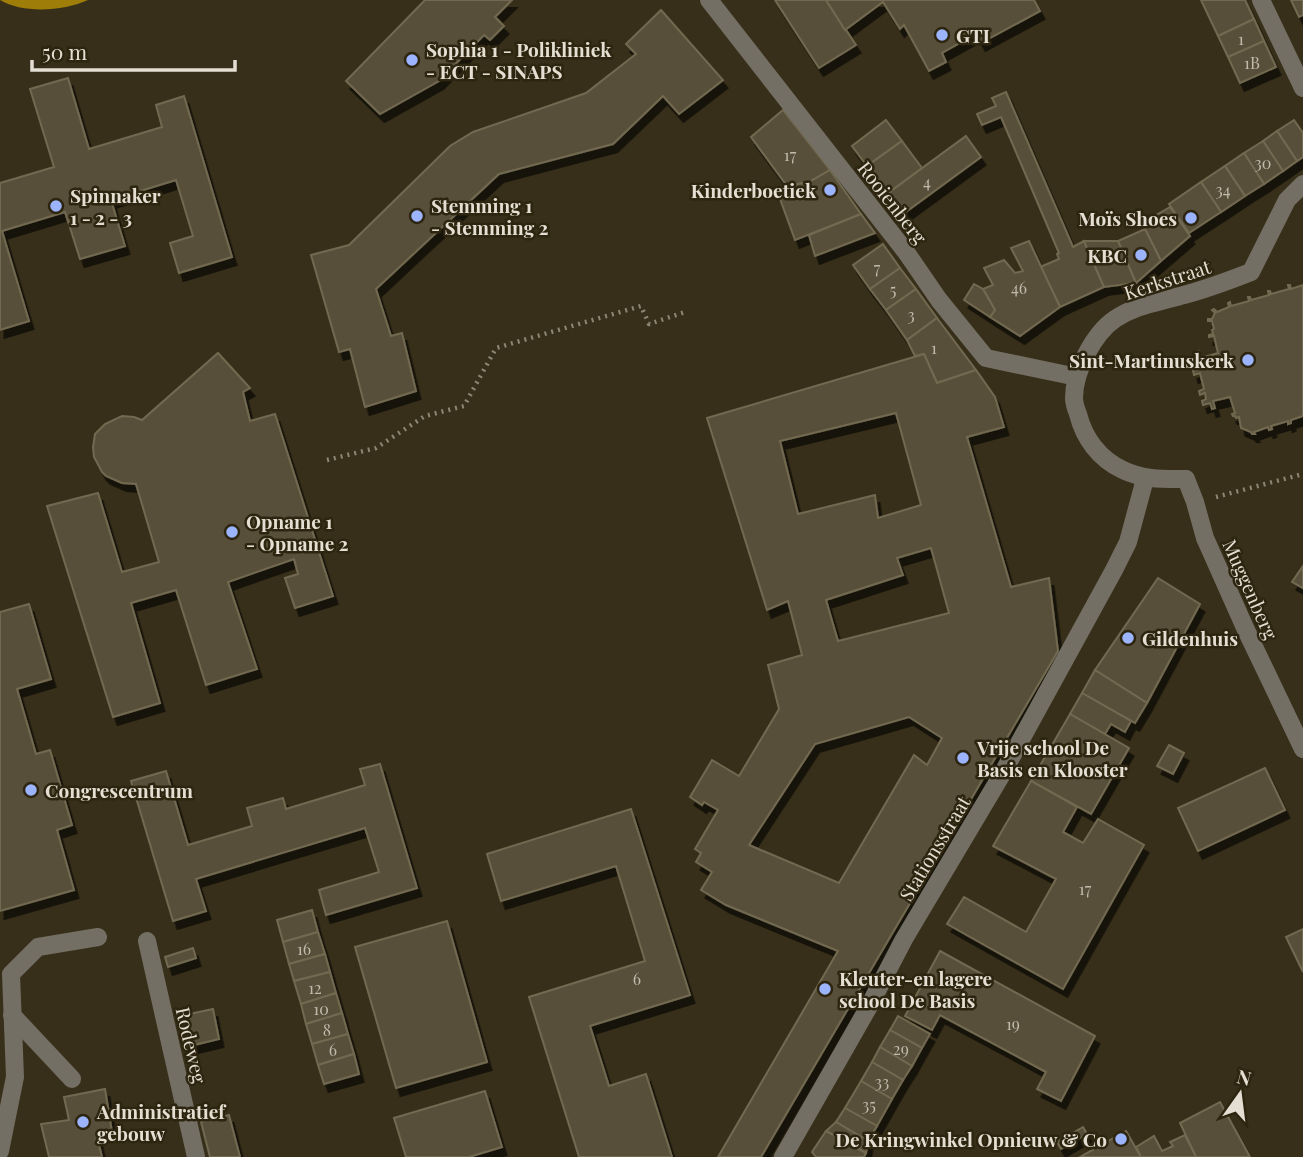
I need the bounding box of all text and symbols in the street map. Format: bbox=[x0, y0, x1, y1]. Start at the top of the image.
place label: GTI bbox=[956, 22, 990, 48]
marker: GTI bbox=[934, 27, 950, 43]
scale bar bbox=[32, 28, 234, 72]
house number: 1 bbox=[1238, 28, 1244, 49]
place label: Sophia 1 - Polikliniek - ECT - SINAPS bbox=[426, 36, 612, 84]
text: 50 m bbox=[42, 37, 88, 65]
marker: Sophia 1 - Polikliniek - ECT - SINAPS bbox=[404, 52, 420, 68]
house number: 1B bbox=[1244, 52, 1260, 73]
house number: 17 bbox=[784, 144, 797, 165]
house number: 30 bbox=[1255, 152, 1271, 173]
street label: Rooienberg bbox=[852, 155, 934, 249]
house number: 4 bbox=[923, 171, 931, 192]
place label: Kinderboetiek bbox=[691, 177, 817, 203]
house number: 34 bbox=[1215, 179, 1231, 200]
place label: Spinnaker 1 - 2 - 3 bbox=[70, 182, 161, 230]
marker: Kinderboetiek bbox=[822, 182, 838, 198]
place label: Stemming 1 - Stemming 2 bbox=[431, 192, 548, 240]
marker: Spinnaker 1 - 2 - 3 bbox=[48, 198, 64, 214]
place label: Moïs Shoes bbox=[1078, 205, 1177, 231]
marker: Stemming 1 - Stemming 2 bbox=[409, 208, 425, 224]
marker: Moïs Shoes bbox=[1183, 210, 1199, 226]
place label: KBC bbox=[1087, 242, 1127, 268]
marker: KBC bbox=[1133, 247, 1149, 263]
street label: Kerkstraat bbox=[1120, 253, 1214, 305]
house number: 7 bbox=[874, 257, 881, 278]
house number: 46 bbox=[1011, 277, 1027, 298]
house number: 5 bbox=[890, 279, 896, 300]
house number: 3 bbox=[907, 304, 915, 325]
house number: 1 bbox=[931, 337, 937, 358]
place label: Sint-Martinuskerk bbox=[1069, 347, 1235, 373]
marker: Sint-Martinuskerk bbox=[1240, 352, 1256, 368]
place label: Opname 1 - Opname 2 bbox=[246, 508, 349, 556]
marker: Opname 1 - Opname 2 bbox=[224, 524, 240, 540]
street label: Muggenberg bbox=[1217, 535, 1285, 643]
place label: Gildenhuis bbox=[1142, 625, 1238, 651]
marker: Gildenhuis bbox=[1120, 630, 1136, 646]
place label: Vrije school De Basis en Klooster bbox=[976, 734, 1128, 782]
marker: Vrije school De Basis en Klooster bbox=[955, 750, 971, 766]
place label: Congrescentrum bbox=[45, 777, 193, 803]
marker: Congrescentrum bbox=[23, 782, 39, 798]
street label: Stationsstraat bbox=[892, 790, 976, 905]
house number: 17 bbox=[1079, 878, 1092, 899]
house number: 16 bbox=[297, 938, 311, 959]
place label: Kleuter-en lagere school De Basis bbox=[839, 965, 992, 1013]
house number: 6 bbox=[633, 968, 641, 989]
house number: 12 bbox=[308, 977, 322, 998]
marker: Kleuter-en lagere school De Basis bbox=[817, 981, 833, 997]
house number: 10 bbox=[313, 998, 329, 1019]
street label: Rodeweg bbox=[171, 1004, 213, 1086]
house number: 19 bbox=[1006, 1013, 1020, 1034]
house number: 8 bbox=[323, 1019, 331, 1040]
house number: 29 bbox=[893, 1038, 909, 1059]
house number: 6 bbox=[329, 1039, 337, 1060]
north arrow bbox=[1205, 1059, 1275, 1129]
text: N bbox=[1235, 1062, 1254, 1091]
house number: 33 bbox=[875, 1071, 889, 1092]
house number: 35 bbox=[862, 1094, 876, 1115]
place label: Administratief gebouw bbox=[96, 1098, 227, 1146]
marker: Administratief gebouw bbox=[75, 1114, 91, 1130]
place label: De Kringwinkel Opnieuw & Co bbox=[835, 1126, 1107, 1152]
marker: De Kringwinkel Opnieuw & Co bbox=[1113, 1131, 1129, 1147]

